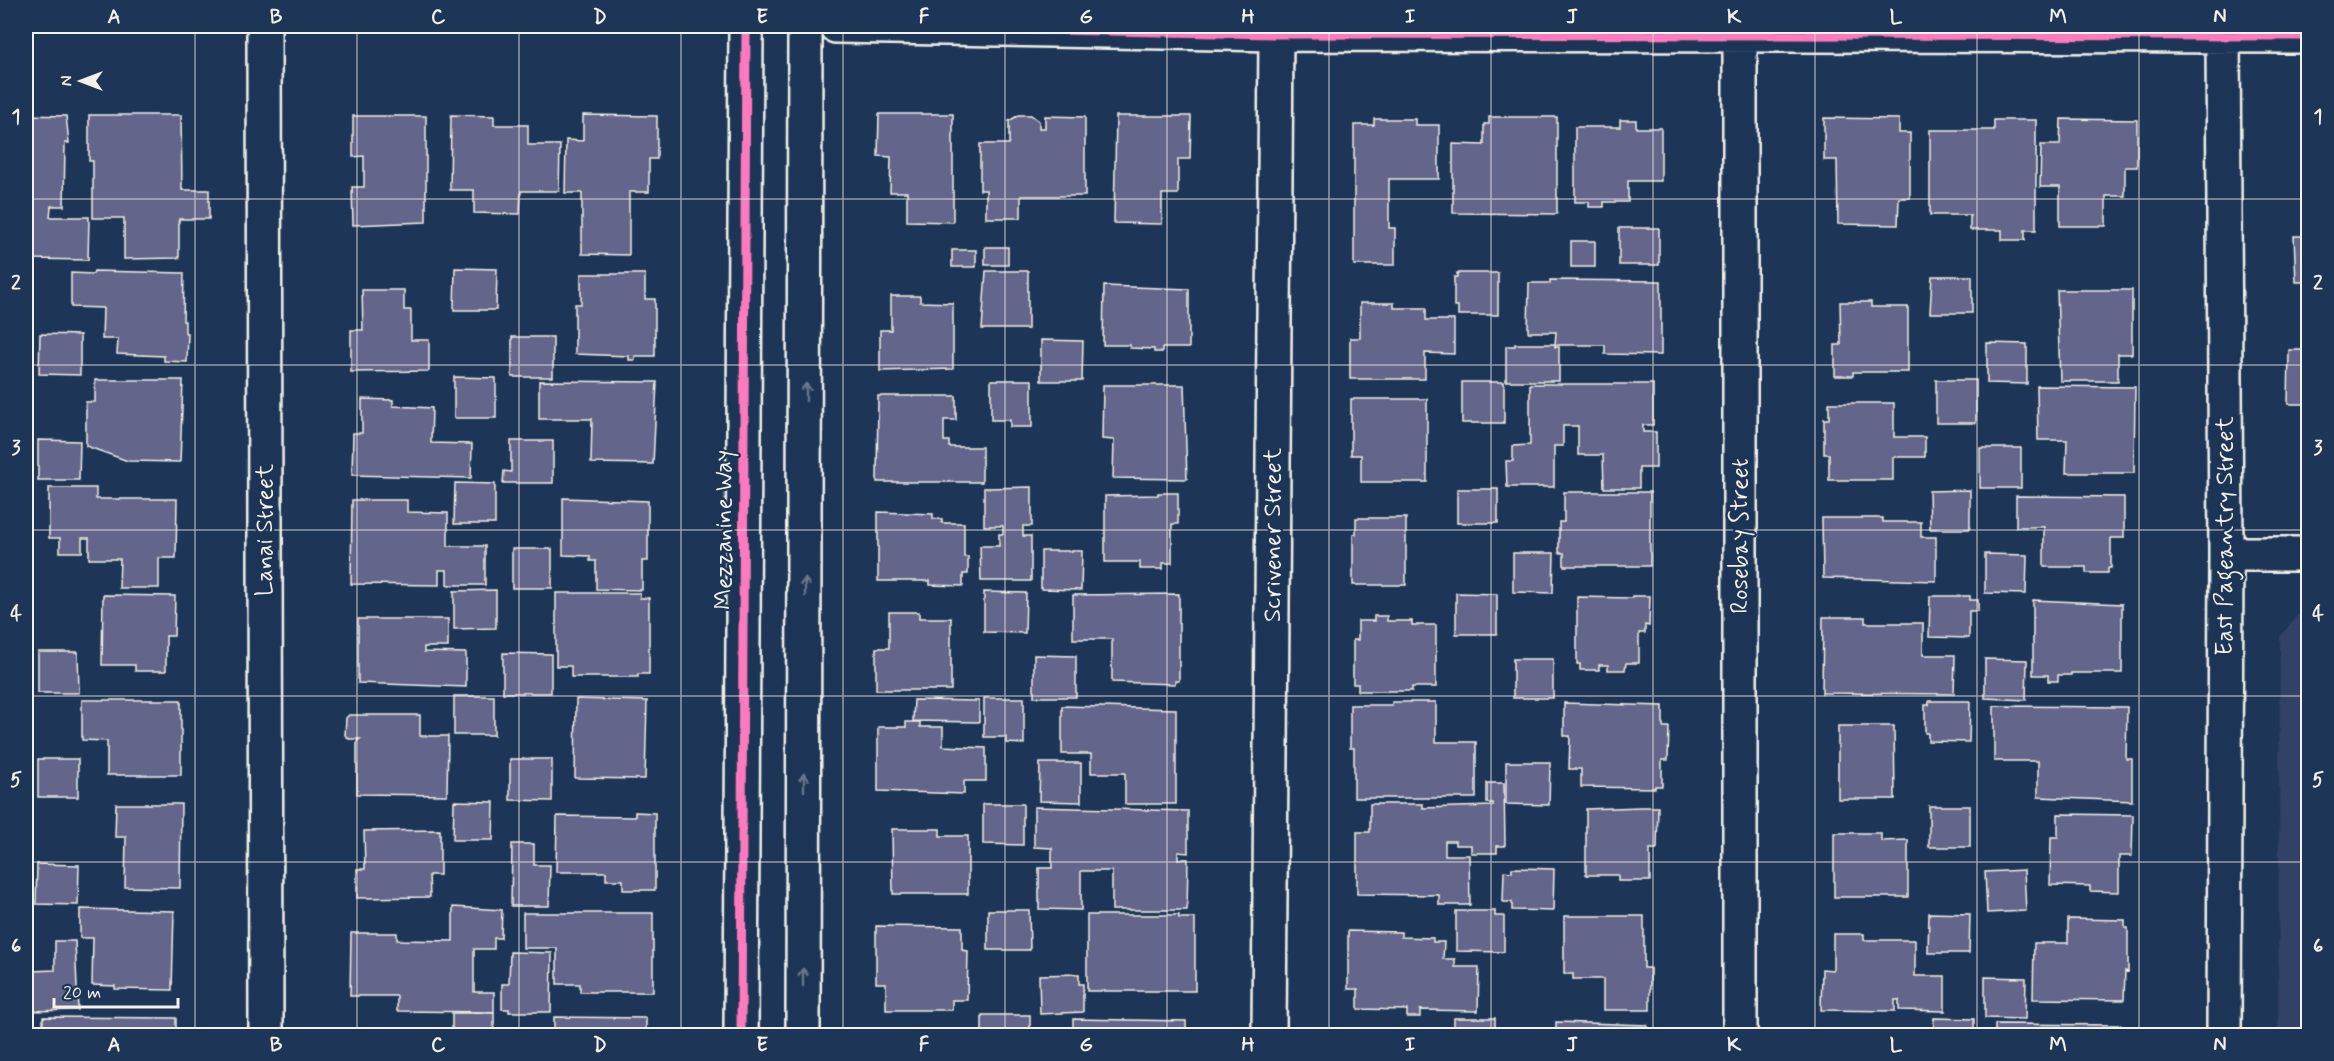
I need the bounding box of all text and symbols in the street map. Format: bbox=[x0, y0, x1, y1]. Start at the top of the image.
text: A bbox=[107, 4, 121, 31]
text: B bbox=[270, 4, 283, 31]
text: C bbox=[431, 4, 446, 31]
text: D bbox=[593, 4, 607, 31]
text: E bbox=[756, 4, 768, 31]
text: F bbox=[919, 4, 930, 31]
text: G bbox=[1079, 4, 1093, 31]
text: H bbox=[1241, 4, 1255, 31]
text: I bbox=[1405, 4, 1415, 31]
text: J bbox=[1566, 4, 1578, 31]
text: K bbox=[1727, 4, 1742, 31]
text: L bbox=[1890, 4, 1903, 31]
text: M bbox=[2049, 4, 2067, 31]
text: N bbox=[2213, 4, 2227, 31]
north arrow bbox=[51, 51, 111, 111]
text: N bbox=[57, 76, 78, 86]
text: 1 bbox=[12, 104, 20, 131]
text: 1 bbox=[2314, 104, 2322, 131]
text: 2 bbox=[11, 270, 21, 297]
text: 2 bbox=[2313, 270, 2323, 297]
one-way arrow bbox=[800, 383, 812, 403]
street label: East Pageantry Street bbox=[2210, 416, 2244, 656]
text: 3 bbox=[11, 435, 21, 462]
text: 3 bbox=[2313, 435, 2323, 462]
street label: Scrivener Street bbox=[1258, 448, 1289, 622]
street label: Mezzanine Way bbox=[709, 450, 740, 610]
street label: Rosebay Street bbox=[1725, 458, 1756, 614]
street label: Lanai Street bbox=[250, 464, 281, 596]
one-way arrow bbox=[799, 578, 811, 598]
text: 4 bbox=[10, 601, 22, 628]
text: 4 bbox=[2312, 601, 2324, 628]
text: 5 bbox=[10, 767, 22, 794]
text: 5 bbox=[2312, 767, 2324, 794]
one-way arrow bbox=[798, 773, 810, 793]
text: 6 bbox=[11, 933, 21, 960]
text: 6 bbox=[2313, 933, 2323, 960]
one-way arrow bbox=[798, 968, 809, 988]
scale bar bbox=[54, 971, 178, 1009]
text: 20 m bbox=[63, 981, 101, 1005]
text: A bbox=[107, 1032, 121, 1059]
text: B bbox=[270, 1032, 283, 1059]
text: C bbox=[431, 1032, 446, 1059]
text: D bbox=[593, 1032, 607, 1059]
text: E bbox=[756, 1032, 768, 1059]
text: F bbox=[919, 1032, 930, 1059]
text: G bbox=[1079, 1032, 1093, 1059]
text: H bbox=[1241, 1032, 1255, 1059]
text: I bbox=[1405, 1032, 1415, 1059]
text: J bbox=[1566, 1032, 1578, 1059]
text: K bbox=[1727, 1032, 1742, 1059]
text: L bbox=[1890, 1032, 1903, 1059]
text: M bbox=[2049, 1032, 2067, 1059]
text: N bbox=[2213, 1032, 2227, 1059]

